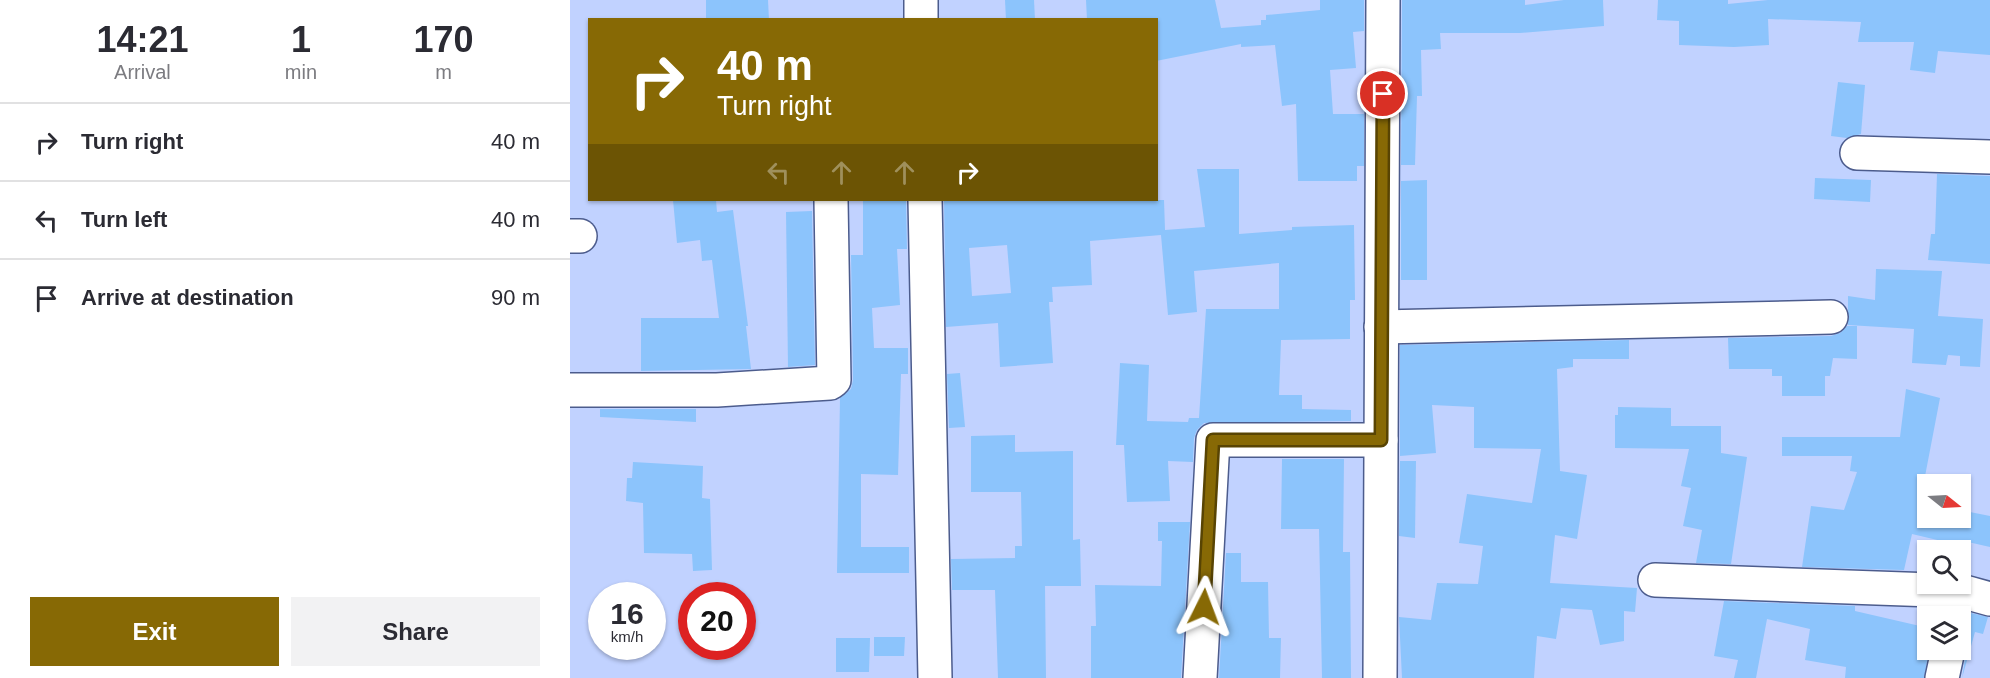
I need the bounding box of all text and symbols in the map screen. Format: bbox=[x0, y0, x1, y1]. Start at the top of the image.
text: 14:21 bbox=[96, 19, 188, 60]
text: 1 bbox=[291, 19, 311, 60]
text: 170 bbox=[413, 19, 474, 60]
icon: right bbox=[618, 42, 696, 120]
text: 40 m bbox=[717, 42, 813, 89]
text: Arrival bbox=[114, 61, 171, 83]
text: min bbox=[285, 61, 317, 83]
text: m bbox=[435, 61, 452, 83]
pin bbox=[1357, 68, 1408, 119]
icon: arrive bbox=[1366, 77, 1399, 110]
text: Turn right bbox=[717, 91, 832, 121]
icon: right bbox=[30, 126, 63, 159]
text: Turn right bbox=[81, 129, 183, 154]
text: 40 m bbox=[491, 129, 540, 154]
icon: left bbox=[762, 156, 795, 189]
icon: ahead bbox=[825, 156, 858, 189]
icon: ahead bbox=[888, 156, 921, 189]
icon: right bbox=[951, 156, 984, 189]
icon: left bbox=[30, 204, 63, 237]
text: Turn left bbox=[81, 207, 167, 232]
text: 40 m bbox=[491, 207, 540, 232]
icon: arrive bbox=[30, 282, 63, 315]
text: Arrive at destination bbox=[81, 285, 294, 310]
text: 90 m bbox=[491, 285, 540, 310]
north arrow bbox=[1917, 474, 1971, 528]
map controls bbox=[1917, 474, 1971, 660]
button: search bbox=[1917, 540, 1971, 594]
position arrow bbox=[1172, 575, 1236, 639]
speed limit sign: 20 bbox=[678, 582, 756, 660]
button: Exit bbox=[30, 597, 279, 666]
button: Share bbox=[291, 597, 540, 666]
text: 16 bbox=[610, 597, 644, 630]
button: layers bbox=[1917, 606, 1971, 660]
text: km/h bbox=[611, 628, 643, 645]

